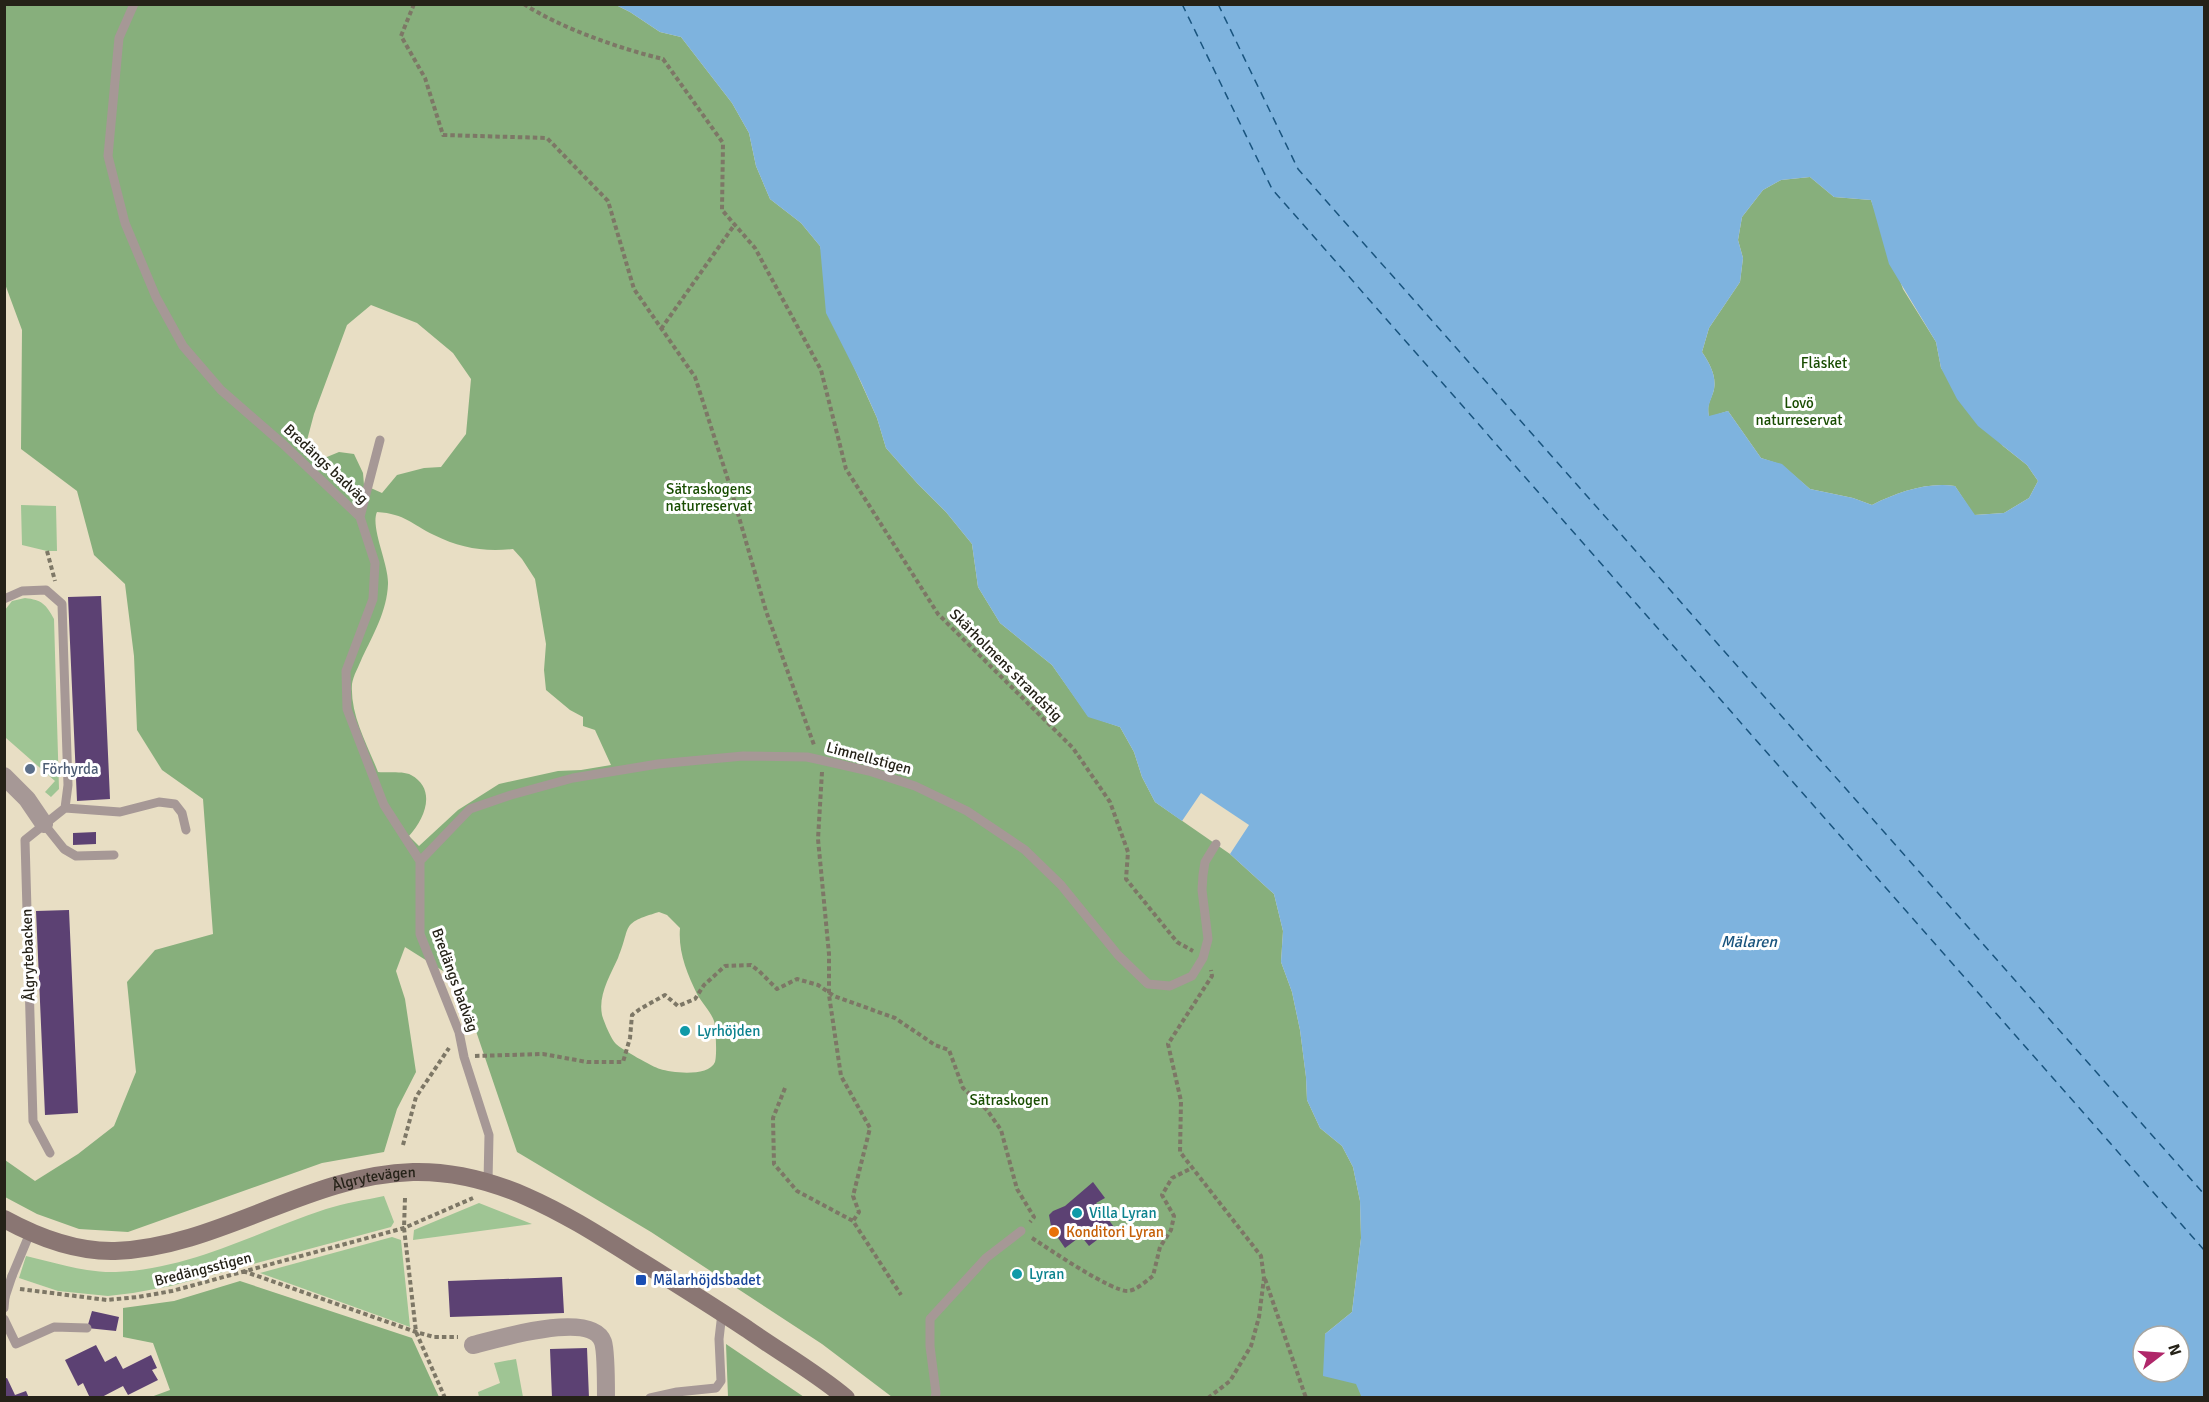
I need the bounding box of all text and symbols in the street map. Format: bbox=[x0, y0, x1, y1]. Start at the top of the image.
park label: Fläsket bbox=[1801, 354, 1847, 372]
park label: Lovö naturreservat bbox=[1756, 394, 1842, 429]
street label: Bredängs badväg bbox=[280, 420, 372, 508]
park label: Sätraskogens naturreservat bbox=[666, 480, 752, 515]
street label: Skärholmens strandstig bbox=[946, 605, 1066, 725]
street label: Limnellstigen bbox=[824, 738, 914, 778]
place label: Förhyrda bbox=[42, 760, 99, 778]
marker: Förhyrda bbox=[23, 762, 37, 776]
street label: Ålgrytebacken bbox=[17, 909, 39, 1001]
street label: Bredängs badväg bbox=[428, 926, 482, 1034]
water label: Mälaren bbox=[1721, 932, 1778, 952]
place label: Lyrhöjden bbox=[697, 1022, 760, 1040]
marker: Lyrhöjden bbox=[678, 1024, 692, 1038]
park label: Sätraskogen bbox=[969, 1091, 1049, 1109]
street label: Ålgrytevägen bbox=[330, 1163, 416, 1195]
place label: Villa Lyran bbox=[1089, 1204, 1157, 1222]
marker: Villa Lyran bbox=[1070, 1206, 1084, 1220]
place label: Konditori Lyran bbox=[1066, 1223, 1164, 1241]
marker: Konditori Lyran bbox=[1047, 1225, 1061, 1239]
street label: Bredängsstigen bbox=[153, 1248, 253, 1290]
place label: Lyran bbox=[1029, 1265, 1064, 1283]
marker: Lyran bbox=[1010, 1267, 1024, 1281]
place label: Mälarhöjdsbadet bbox=[653, 1271, 761, 1289]
marker: Mälarhöjdsbadet bbox=[634, 1273, 648, 1287]
north arrow bbox=[2131, 1324, 2191, 1384]
text: N bbox=[2163, 1342, 2186, 1358]

